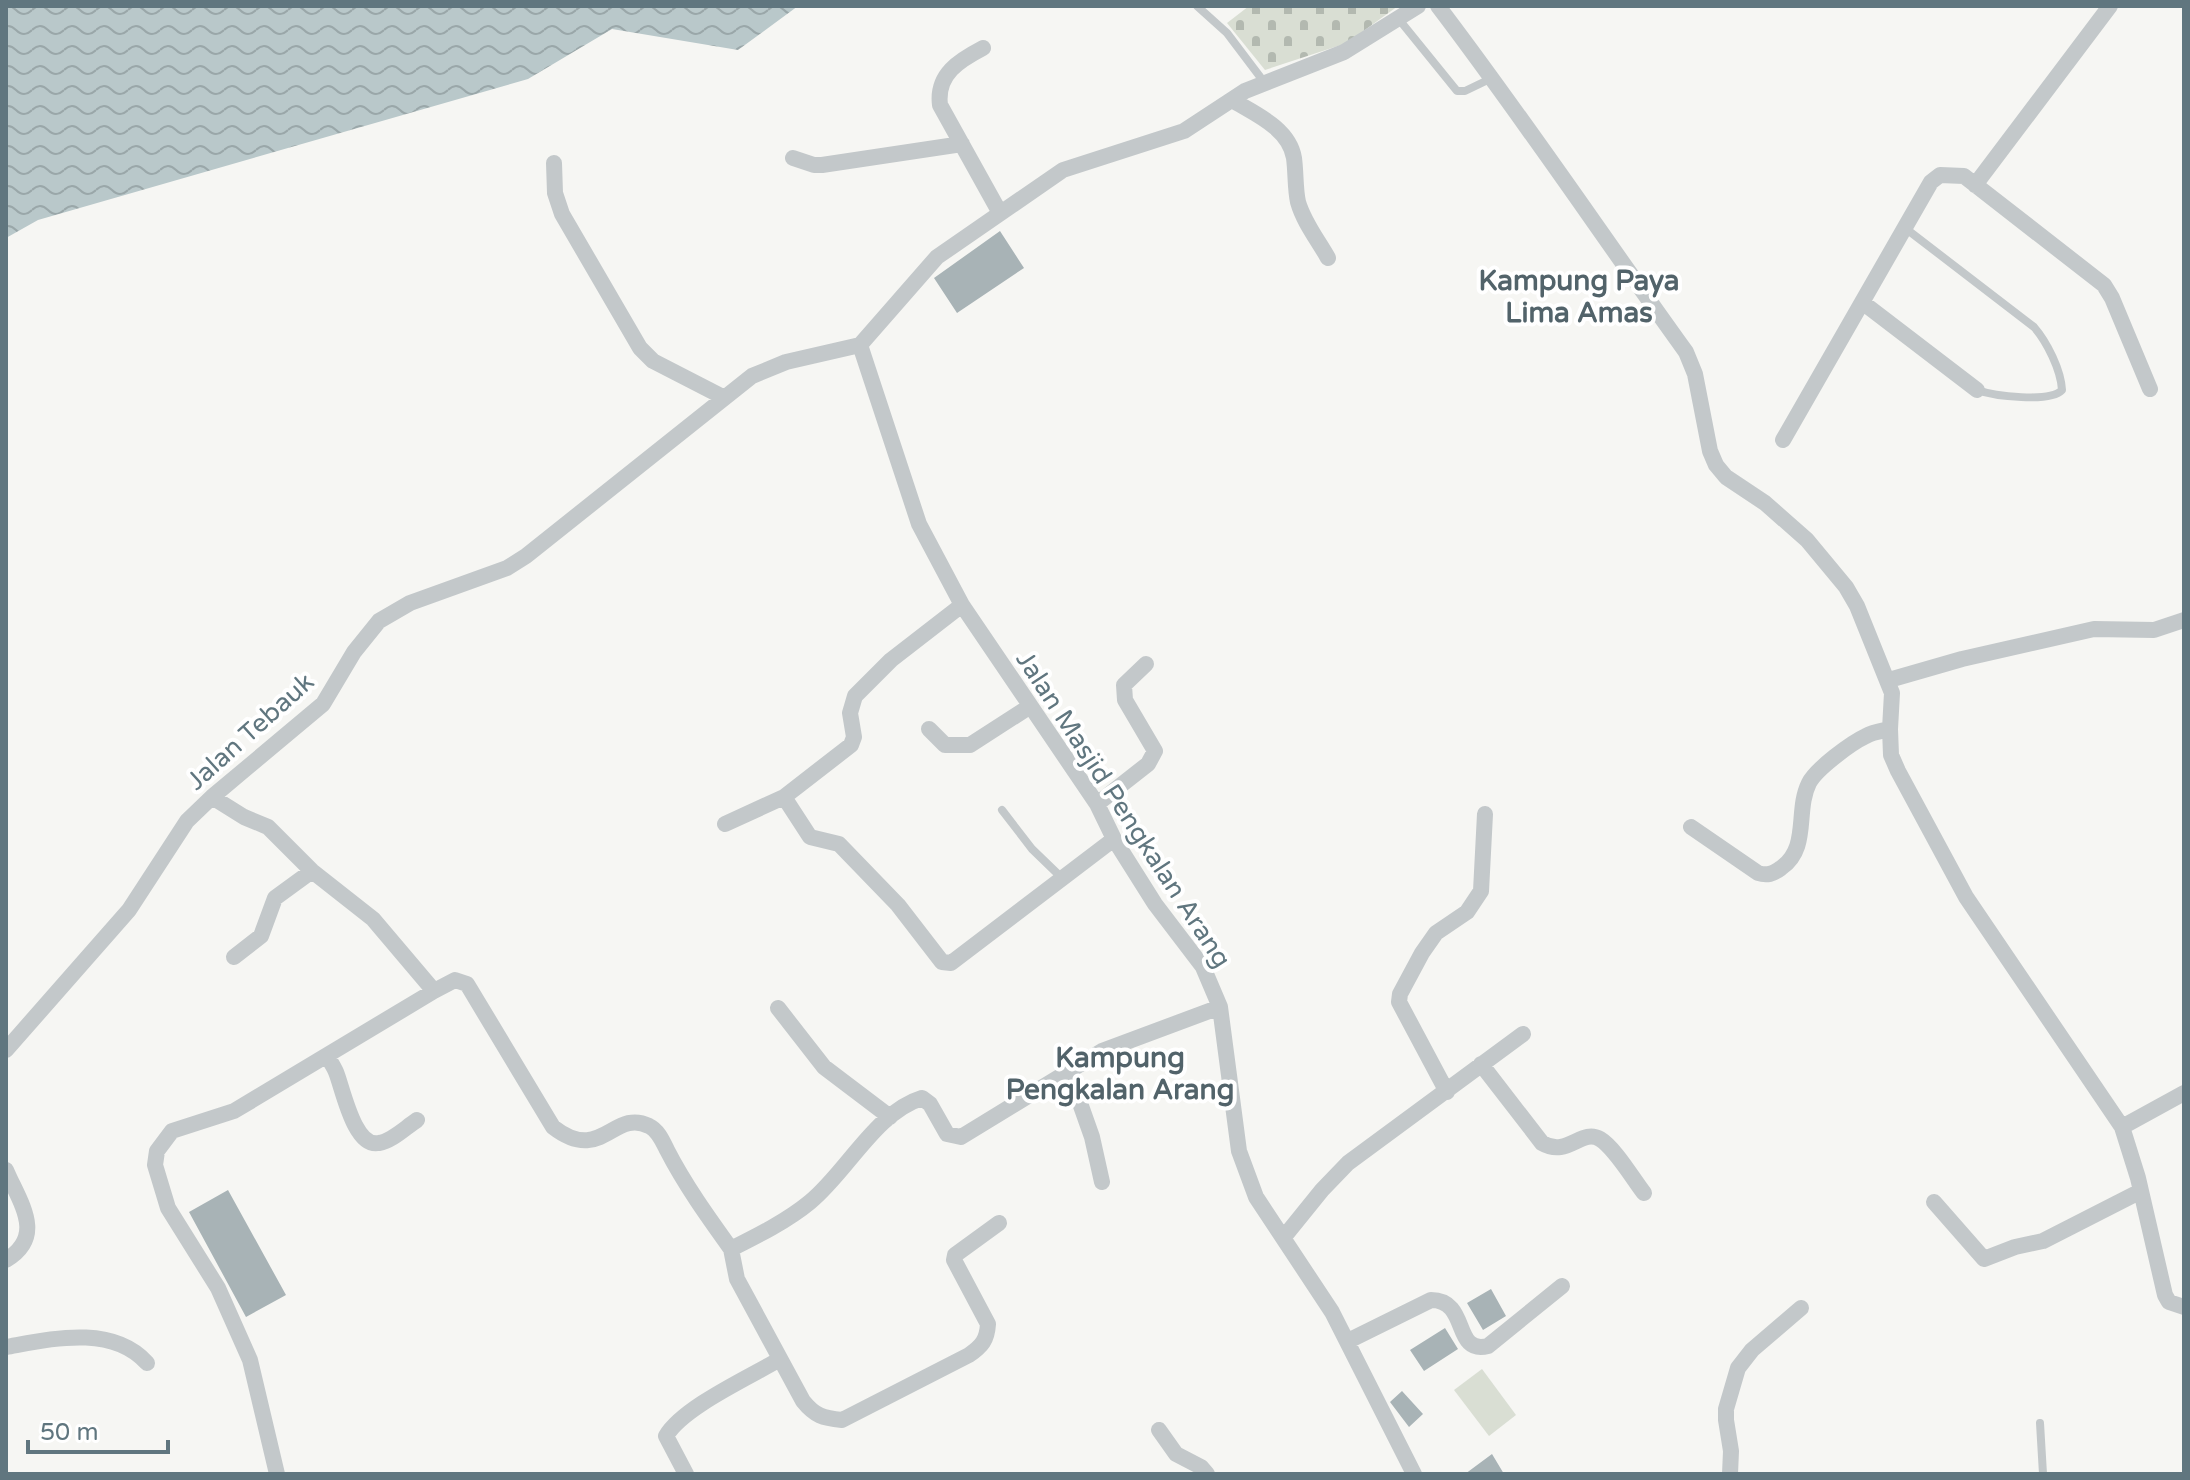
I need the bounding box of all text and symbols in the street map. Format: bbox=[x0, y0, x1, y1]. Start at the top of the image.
district label: Kampung Paya Lima Amas bbox=[1478, 264, 1680, 330]
street label: Jalan Masjid Pengkalan Arang bbox=[1009, 645, 1238, 973]
street label: Jalan Tebauk bbox=[180, 666, 320, 796]
district label: Kampung Pengkalan Arang bbox=[1006, 1041, 1234, 1107]
scale bar bbox=[28, 1404, 168, 1454]
text: 50 m bbox=[40, 1418, 98, 1447]

